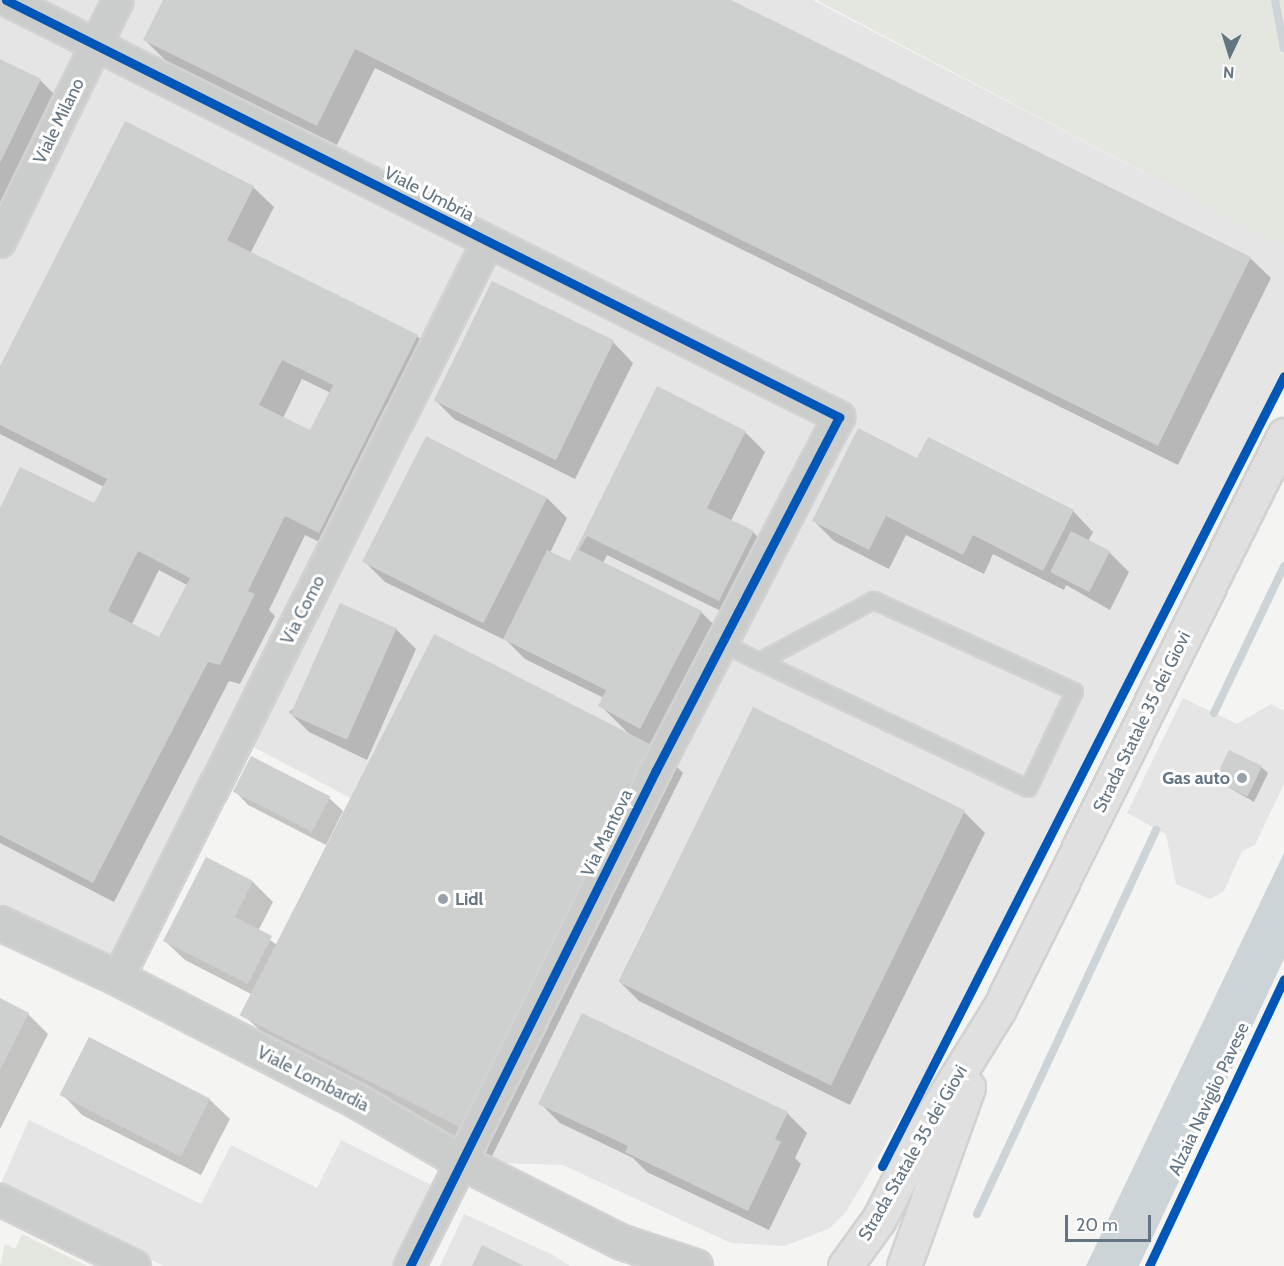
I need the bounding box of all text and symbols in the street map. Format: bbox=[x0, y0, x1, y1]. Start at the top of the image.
north arrow bbox=[1200, 24, 1260, 84]
text: N bbox=[1222, 63, 1235, 82]
street label: Viale Milano bbox=[29, 75, 89, 167]
street label: Viale Umbria bbox=[380, 162, 478, 226]
street label: Via Como bbox=[276, 572, 330, 648]
street label: Strada Statale 35 dei Giovi bbox=[1089, 628, 1195, 816]
place label: Gas auto bbox=[1162, 767, 1230, 789]
marker: Gas auto bbox=[1235, 771, 1249, 785]
street label: Via Mantova bbox=[577, 786, 637, 880]
place label: Lidl bbox=[455, 888, 483, 910]
marker: Lidl bbox=[436, 892, 450, 906]
street label: Alzaia Naviglio Pavese bbox=[1164, 1019, 1254, 1179]
street label: Viale Lombardia bbox=[253, 1042, 373, 1116]
street label: Strada Statale 35 dei Giovi bbox=[854, 1061, 972, 1245]
scale bar bbox=[1068, 1203, 1154, 1241]
text: 20 m bbox=[1076, 1214, 1118, 1236]

